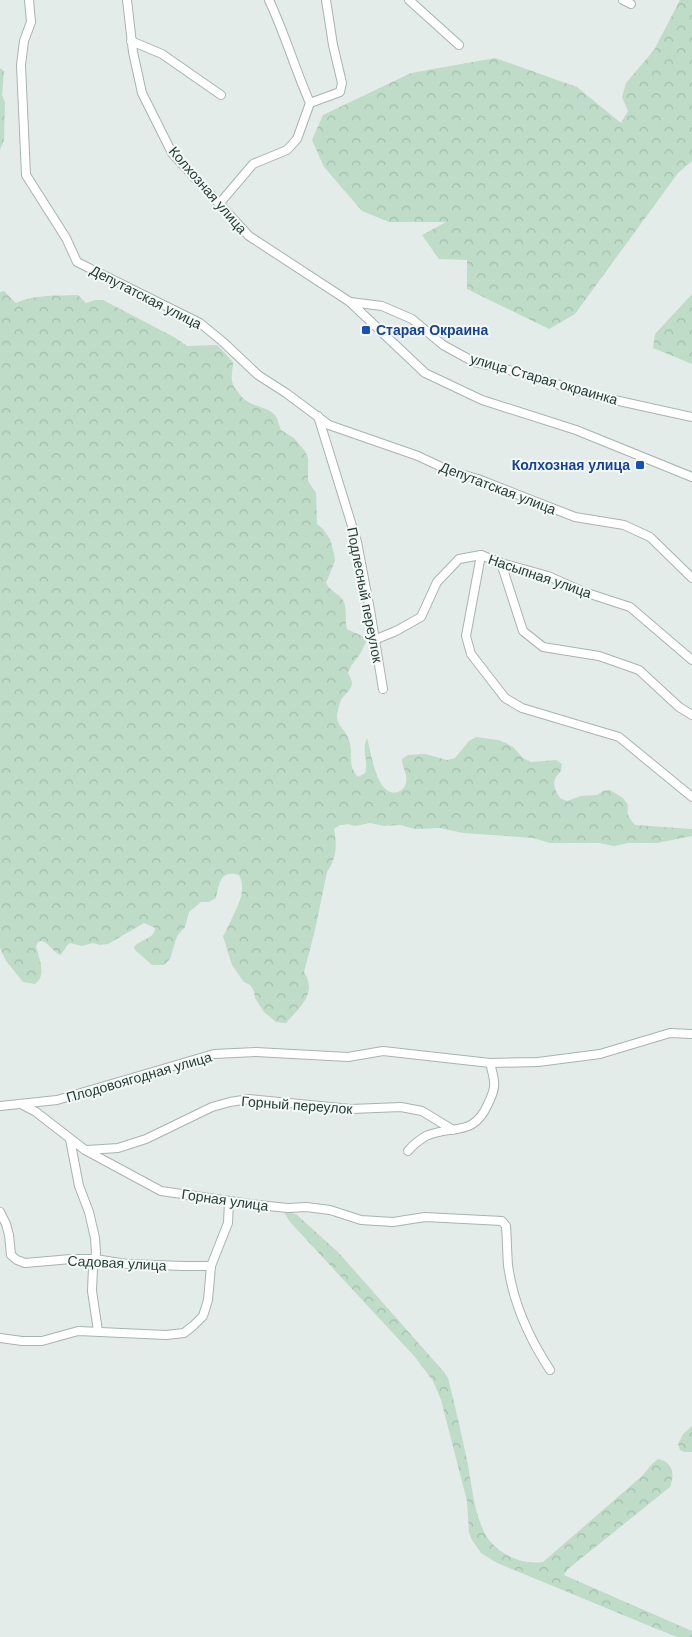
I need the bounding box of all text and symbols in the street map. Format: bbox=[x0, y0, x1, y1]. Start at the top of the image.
street label: Колхозная улица bbox=[166, 143, 250, 237]
street label: Депутатская улица bbox=[88, 262, 205, 332]
place label: Старая Окраина bbox=[376, 322, 488, 338]
marker: Старая Окраина bbox=[360, 324, 372, 336]
street label: улица Старая окраинка bbox=[468, 350, 620, 408]
place label: Колхозная улица bbox=[512, 457, 630, 473]
street label: Депутатская улица bbox=[438, 458, 558, 518]
marker: Колхозная улица bbox=[634, 459, 646, 471]
street label: Подлесный переулок bbox=[344, 526, 386, 665]
street label: Насыпная улица bbox=[486, 551, 594, 601]
street label: Плодовоягодная улица bbox=[65, 1049, 214, 1105]
street label: Горный переулок bbox=[241, 1093, 354, 1117]
street label: Горная улица bbox=[180, 1186, 270, 1214]
street label: Садовая улица bbox=[67, 1252, 167, 1274]

